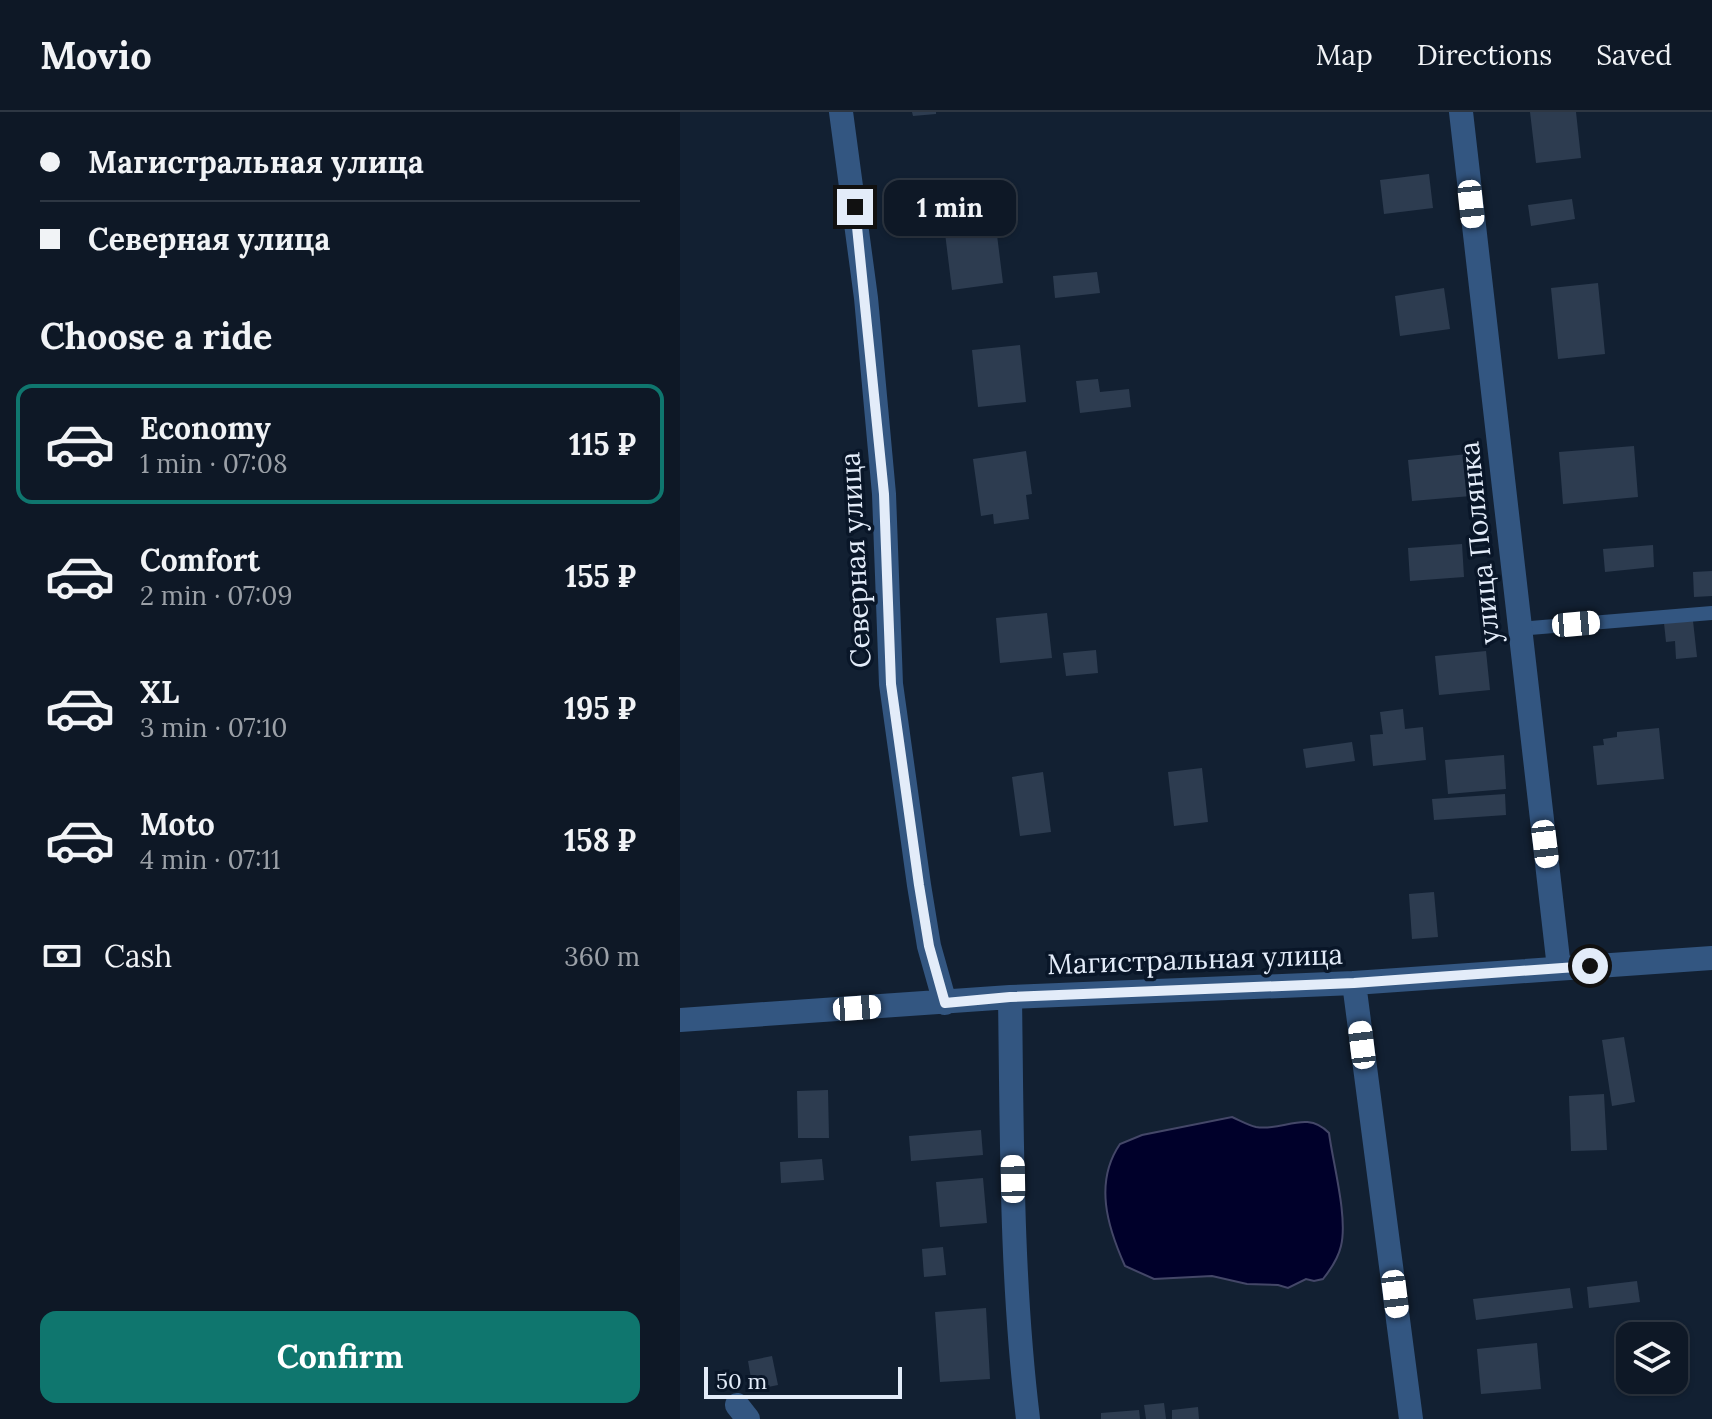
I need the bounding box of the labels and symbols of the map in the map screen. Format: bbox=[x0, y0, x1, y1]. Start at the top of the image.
callout: 1 min bbox=[883, 179, 1015, 235]
car bbox=[1457, 179, 1485, 229]
route end bbox=[837, 189, 873, 225]
street label: улица Полянка bbox=[1450, 440, 1508, 646]
street label: Северная улица bbox=[831, 451, 879, 669]
car bbox=[1551, 610, 1601, 638]
car bbox=[1530, 819, 1560, 869]
street label: Магистральная улица bbox=[1047, 936, 1343, 982]
route start bbox=[1572, 948, 1608, 984]
car bbox=[832, 994, 882, 1022]
car bbox=[1347, 1020, 1377, 1070]
car bbox=[1001, 1155, 1025, 1203]
car bbox=[1380, 1269, 1410, 1319]
scale bar bbox=[704, 1363, 902, 1399]

